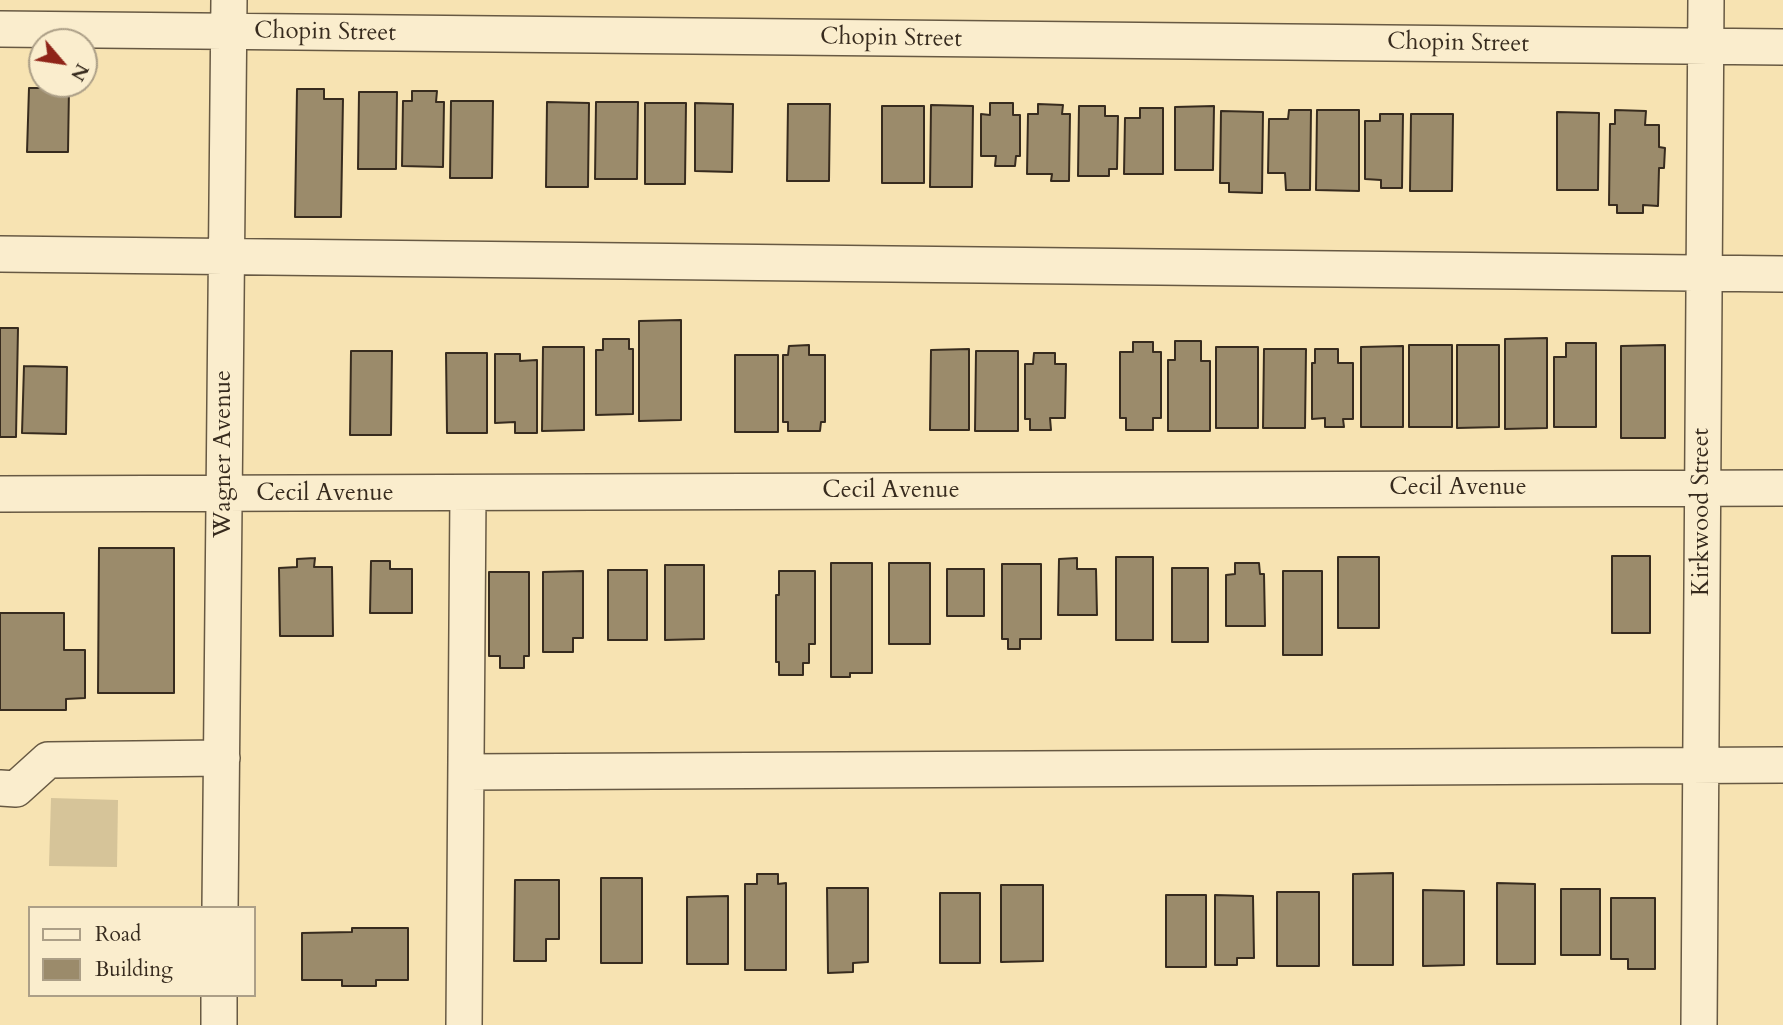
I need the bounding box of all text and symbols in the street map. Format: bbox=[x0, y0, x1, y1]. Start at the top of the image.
street label: Chopin Street bbox=[254, 17, 396, 49]
street label: Chopin Street bbox=[820, 23, 962, 55]
north arrow bbox=[28, 28, 98, 98]
street label: Chopin Street bbox=[1387, 28, 1529, 60]
text: N bbox=[64, 59, 95, 86]
street label: Wagner Avenue bbox=[210, 370, 238, 538]
street label: Kirkwood Street bbox=[1688, 428, 1716, 596]
street label: Cecil Avenue bbox=[1389, 474, 1527, 502]
street label: Cecil Avenue bbox=[822, 477, 960, 505]
street label: Cecil Avenue bbox=[256, 480, 394, 508]
legend bbox=[28, 906, 256, 997]
text: Road bbox=[95, 920, 141, 949]
text: Building bbox=[95, 955, 173, 984]

